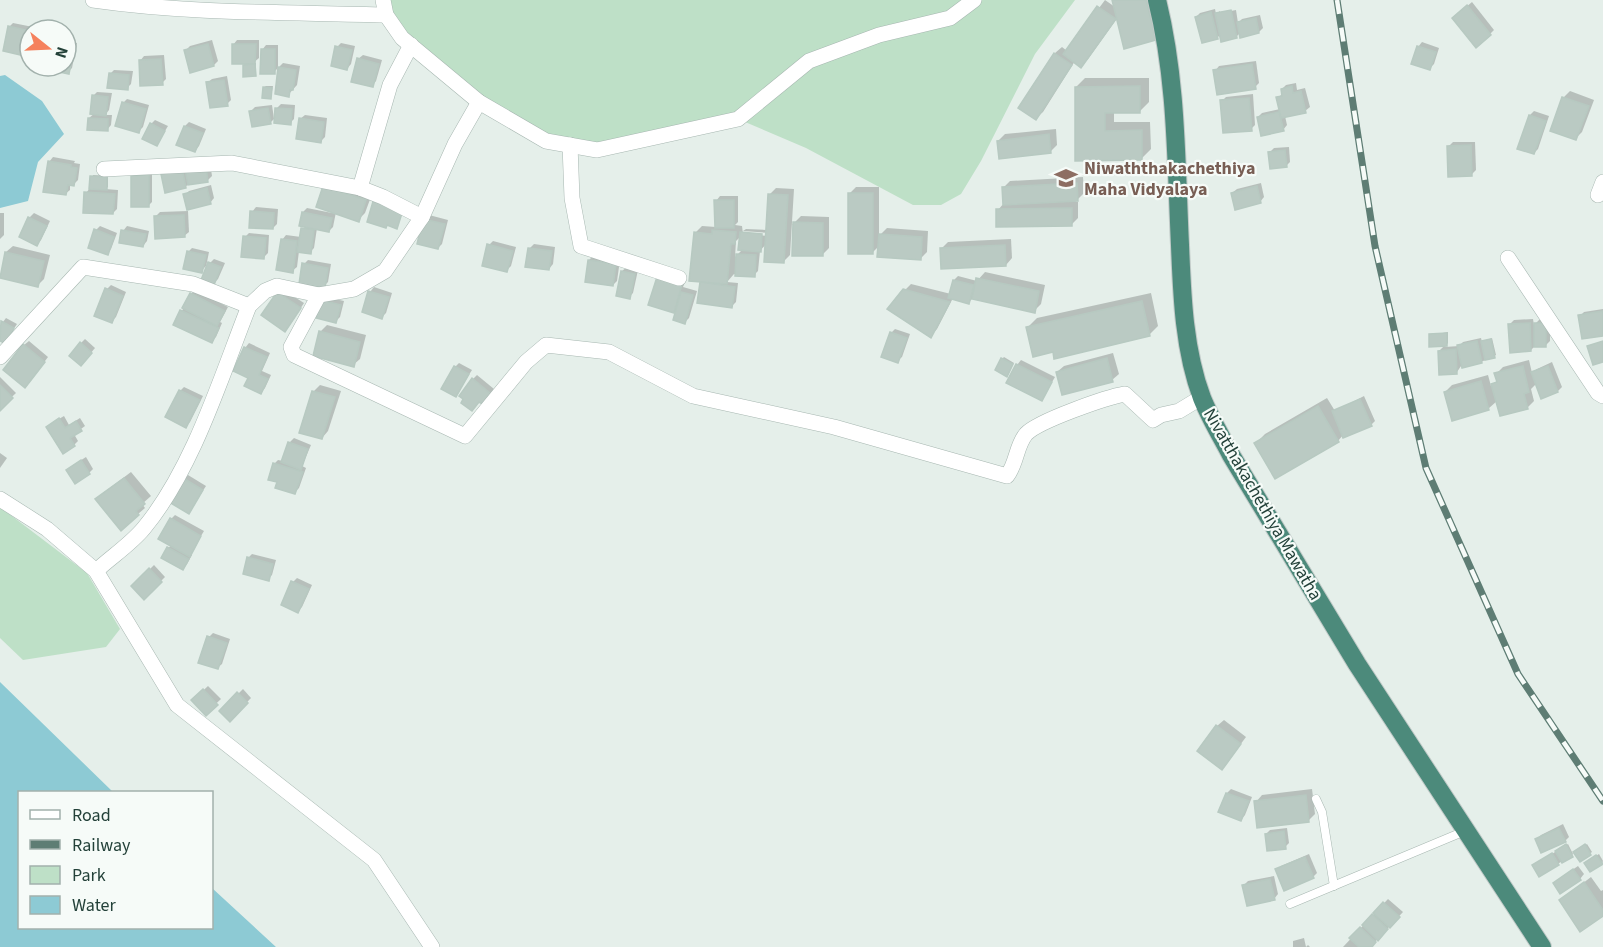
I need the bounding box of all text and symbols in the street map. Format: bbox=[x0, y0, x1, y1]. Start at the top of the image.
north arrow bbox=[18, 18, 78, 78]
text: N bbox=[49, 44, 73, 61]
place label: Niwaththakachethiya Maha Vidyalaya bbox=[1084, 156, 1255, 202]
school or university icon: Niwaththakachethiya Maha Vidyalaya bbox=[1053, 165, 1079, 191]
street label: Nivatthakachethiya Mawatha bbox=[1197, 404, 1328, 605]
legend bbox=[18, 791, 213, 929]
text: Road bbox=[72, 803, 111, 828]
text: Railway bbox=[72, 833, 131, 858]
text: Park bbox=[72, 863, 106, 888]
text: Water bbox=[72, 893, 116, 918]

